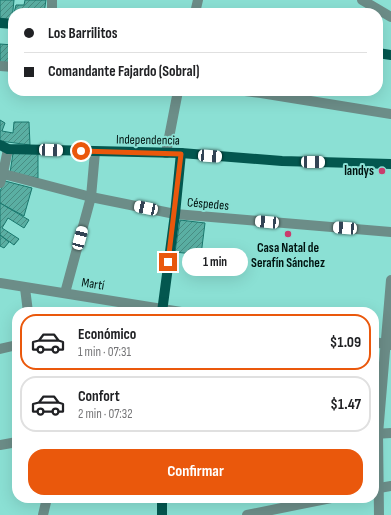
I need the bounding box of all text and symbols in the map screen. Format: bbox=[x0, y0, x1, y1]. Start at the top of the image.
text: Los Barrilitos bbox=[48, 24, 118, 43]
text: Comandante Fajardo (Sobral) bbox=[48, 62, 199, 81]
street label: Independencia bbox=[116, 131, 180, 149]
route start bbox=[72, 142, 90, 160]
car bbox=[39, 144, 63, 156]
car bbox=[198, 149, 222, 163]
car bbox=[301, 156, 325, 168]
place label: landys bbox=[344, 163, 374, 179]
marker: landys bbox=[377, 166, 387, 176]
street label: Céspedes bbox=[186, 194, 230, 214]
car bbox=[133, 200, 159, 216]
car bbox=[255, 215, 279, 229]
car bbox=[333, 221, 357, 235]
car bbox=[71, 225, 89, 251]
marker: Casa Natal de Serafín Sánchez bbox=[283, 229, 293, 239]
place label: Casa Natal de Serafín Sánchez bbox=[251, 240, 325, 271]
callout: 1 min bbox=[182, 248, 248, 276]
route end bbox=[159, 253, 177, 271]
text: 1 min bbox=[203, 254, 227, 270]
street label: Martí bbox=[80, 274, 106, 294]
icon: car bbox=[30, 324, 66, 360]
text: Económico bbox=[78, 325, 136, 344]
text: $1.09 bbox=[330, 333, 361, 352]
text: 1 min · 07:31 bbox=[78, 344, 131, 360]
icon: car bbox=[30, 386, 66, 422]
text: Confort bbox=[78, 387, 120, 406]
text: $1.47 bbox=[330, 395, 361, 414]
text: 2 min · 07:32 bbox=[78, 406, 133, 422]
button: Confirmar bbox=[28, 449, 363, 495]

